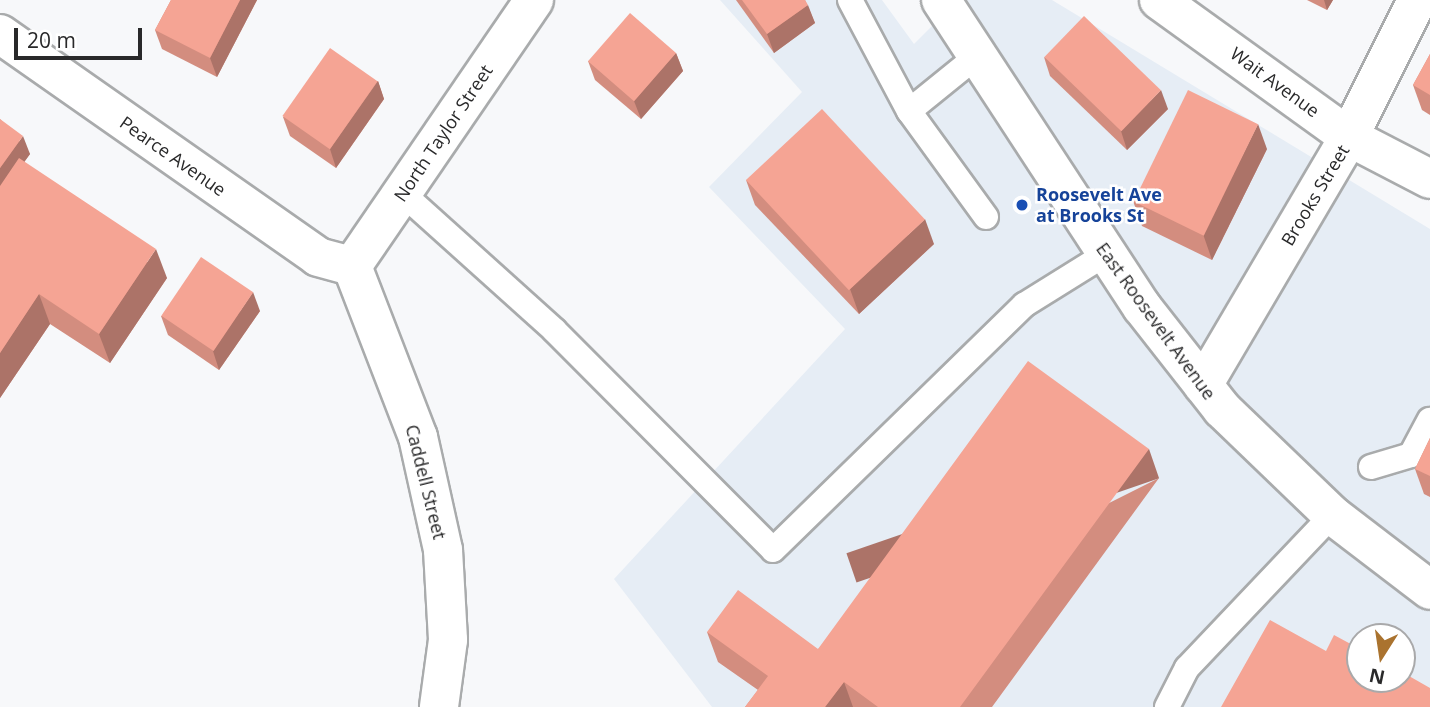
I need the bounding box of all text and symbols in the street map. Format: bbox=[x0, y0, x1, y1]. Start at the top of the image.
scale bar bbox=[18, 14, 145, 58]
text: 20 m bbox=[27, 26, 76, 54]
street label: Wait Avenue bbox=[1226, 42, 1324, 122]
street label: North Taylor Street bbox=[389, 60, 497, 206]
street label: Pearce Avenue bbox=[116, 111, 230, 201]
street label: Brooks Street bbox=[1276, 141, 1354, 249]
place label: Roosevelt Ave at Brooks St bbox=[1036, 184, 1162, 227]
marker: Roosevelt Ave at Brooks St bbox=[1014, 197, 1030, 213]
street label: East Roosevelt Avenue bbox=[1092, 238, 1220, 404]
street label: Caddell Street bbox=[401, 422, 451, 542]
north arrow bbox=[1346, 623, 1416, 693]
text: N bbox=[1367, 662, 1387, 691]

